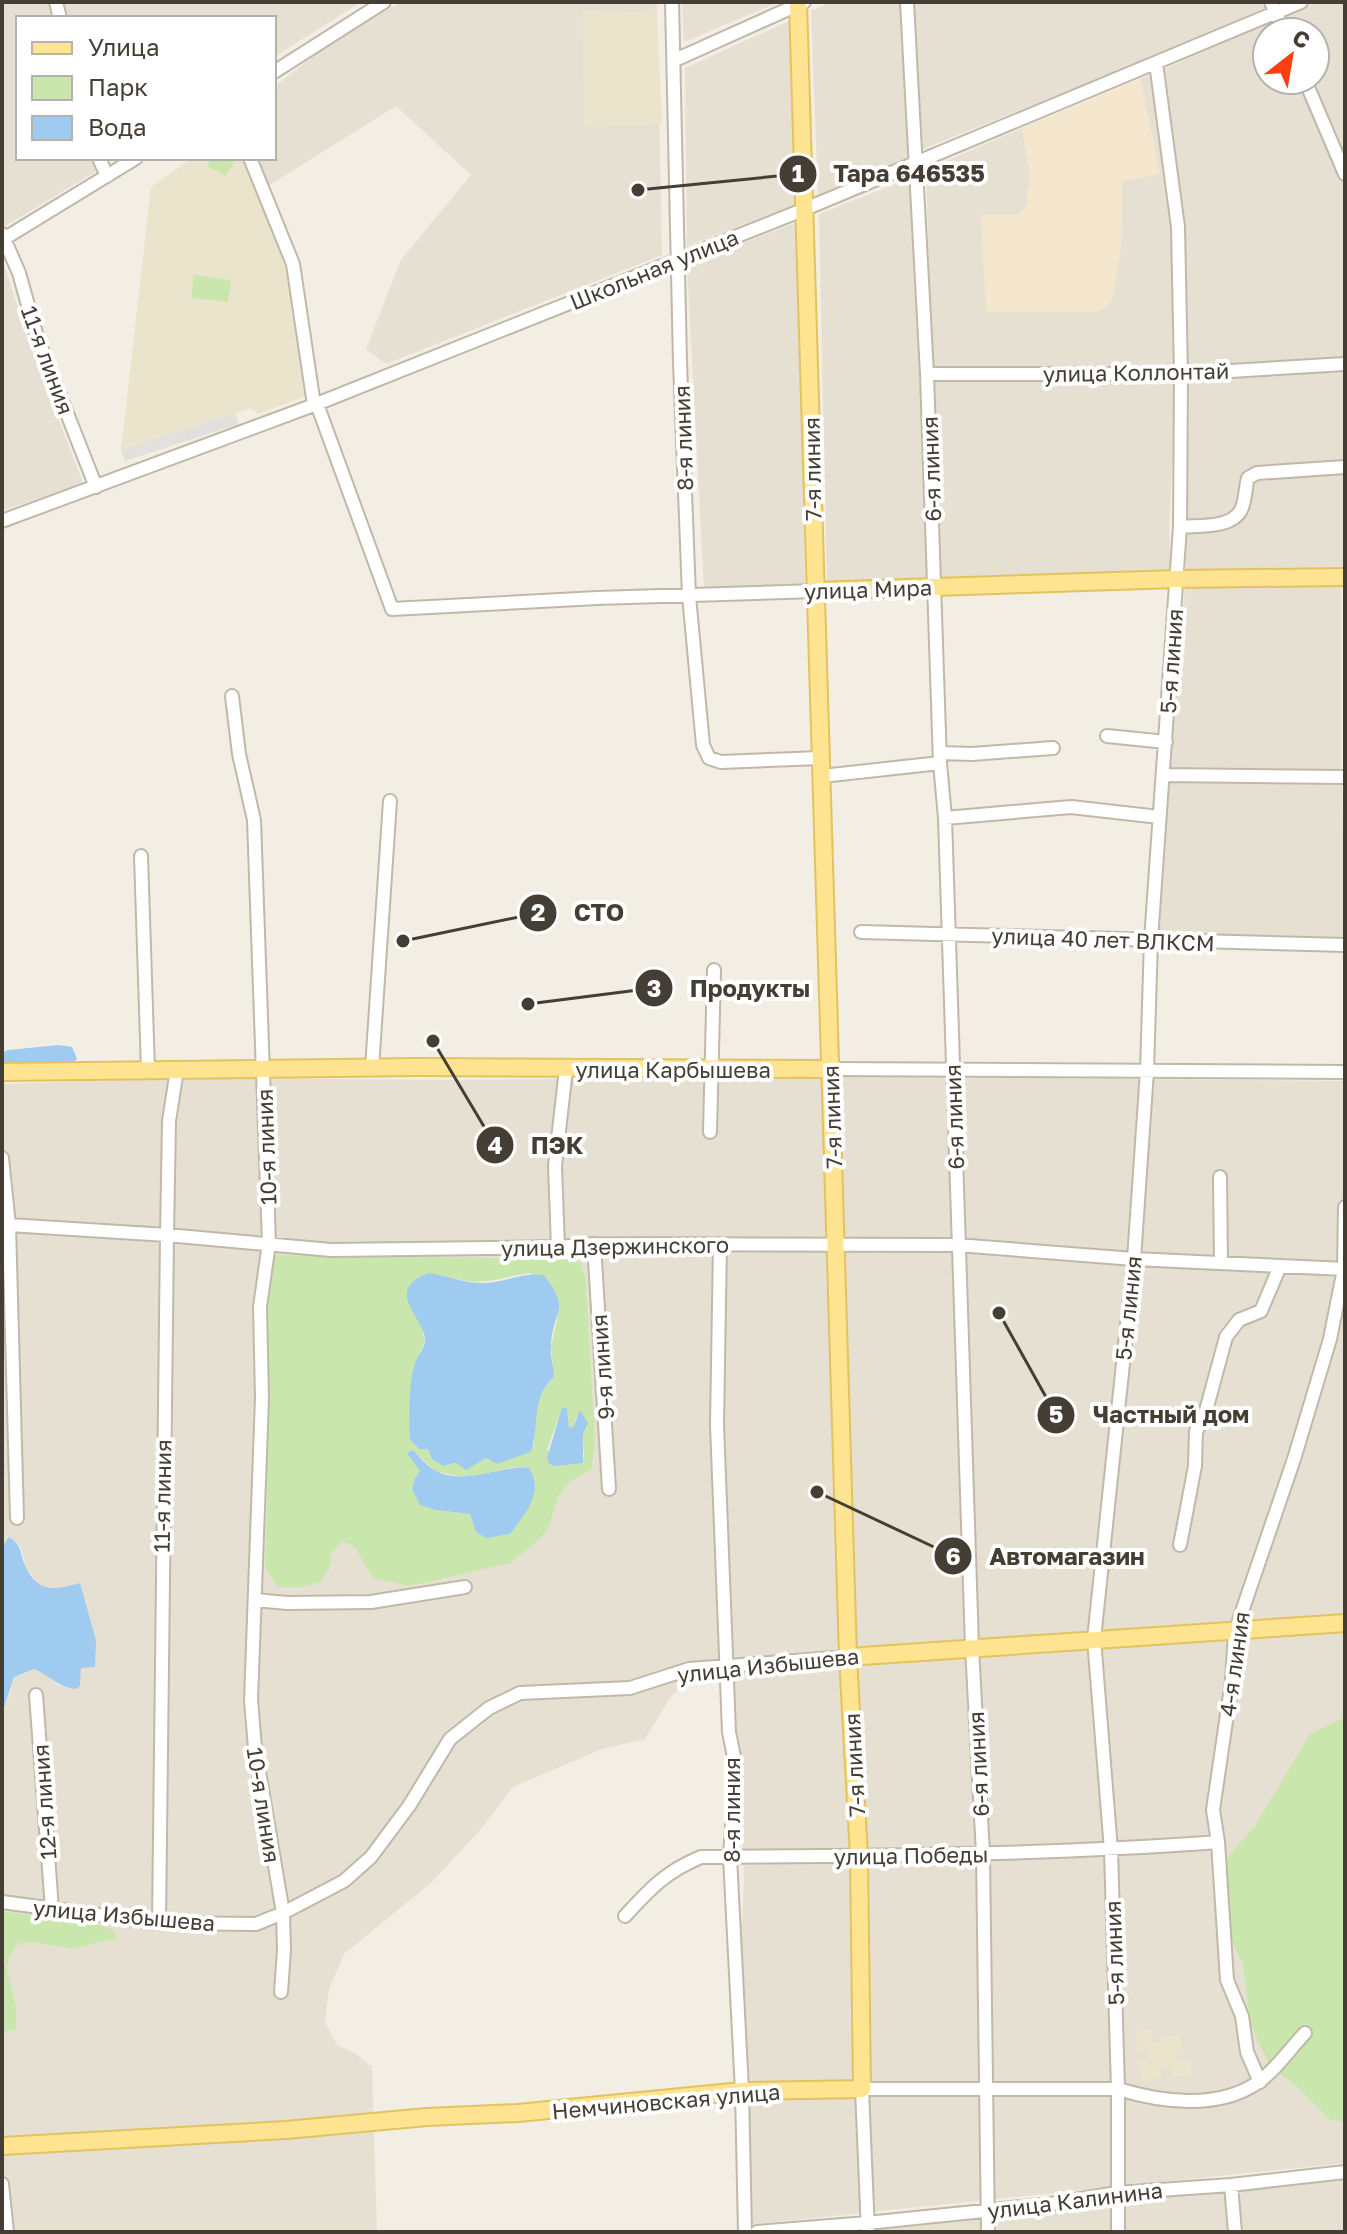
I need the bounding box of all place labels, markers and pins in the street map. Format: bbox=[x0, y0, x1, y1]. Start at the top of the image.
callout: Тара 646535 bbox=[778, 150, 1001, 198]
callout: СТО bbox=[518, 889, 641, 937]
callout: Продукты bbox=[634, 964, 826, 1012]
callout: ПЭК bbox=[475, 1121, 599, 1169]
callout: Частный дом bbox=[1036, 1391, 1265, 1439]
callout: Автомагазин bbox=[933, 1532, 1160, 1580]

